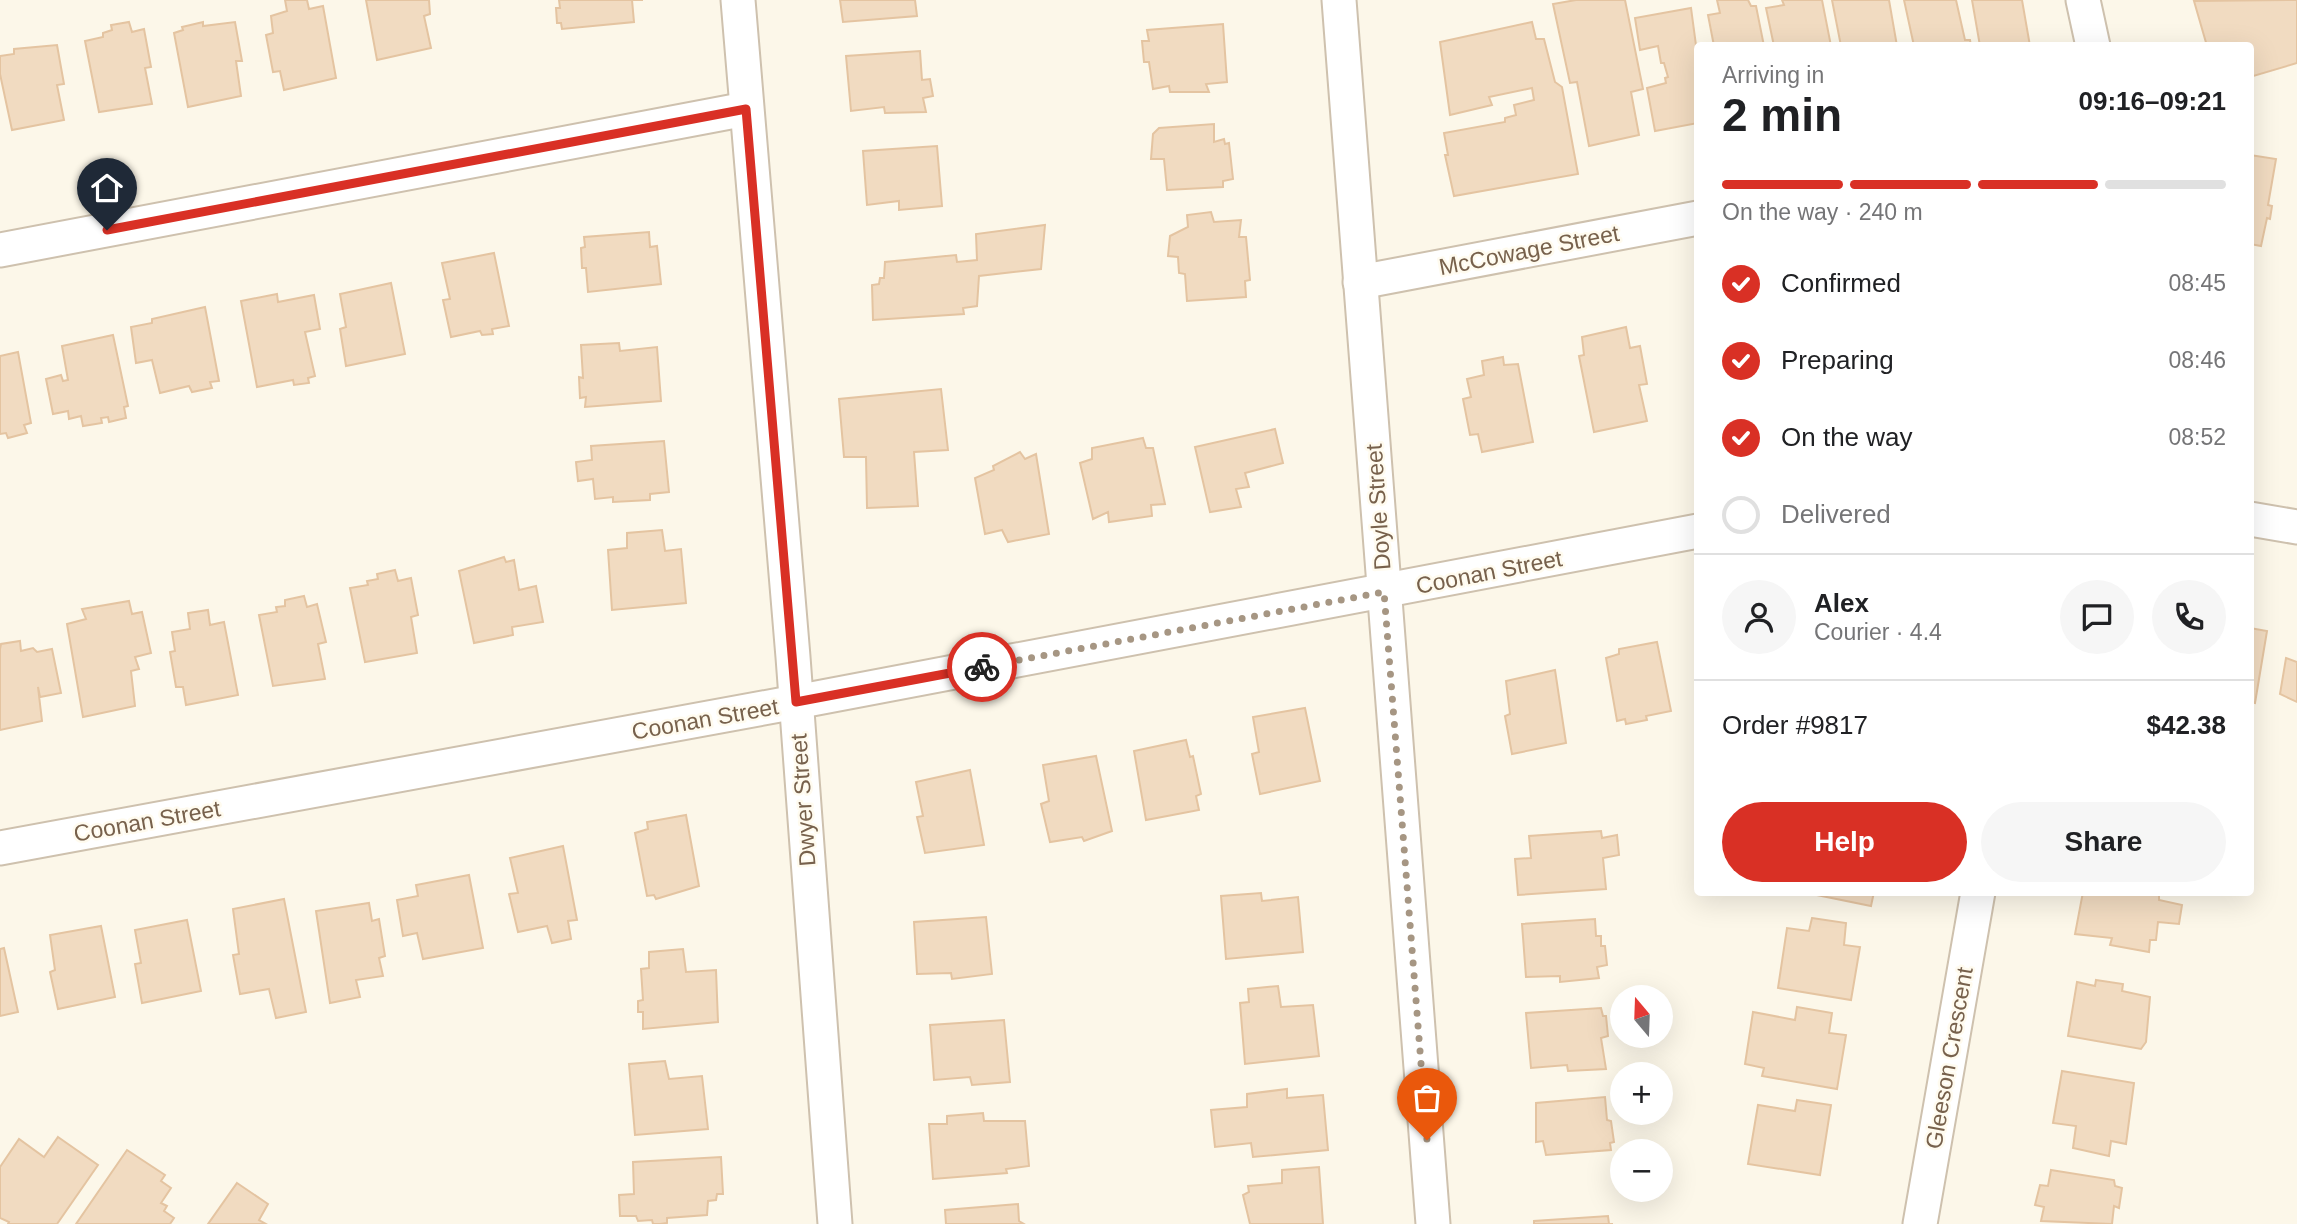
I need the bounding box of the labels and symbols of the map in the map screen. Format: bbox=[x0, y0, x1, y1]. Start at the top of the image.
pin bbox=[77, 158, 137, 230]
street label: McCowage Street bbox=[1437, 220, 1622, 280]
street label: Doyle Street bbox=[1361, 442, 1395, 571]
street label: Coonan Street bbox=[1414, 545, 1565, 599]
courier bbox=[947, 632, 1017, 702]
street label: Coonan Street bbox=[630, 693, 781, 745]
street label: Dwyer Street bbox=[785, 732, 821, 867]
street label: Coonan Street bbox=[72, 795, 223, 847]
street label: Gleeson Crescent bbox=[1920, 964, 1978, 1151]
north arrow bbox=[1610, 985, 1673, 1048]
pin bbox=[1397, 1068, 1457, 1140]

